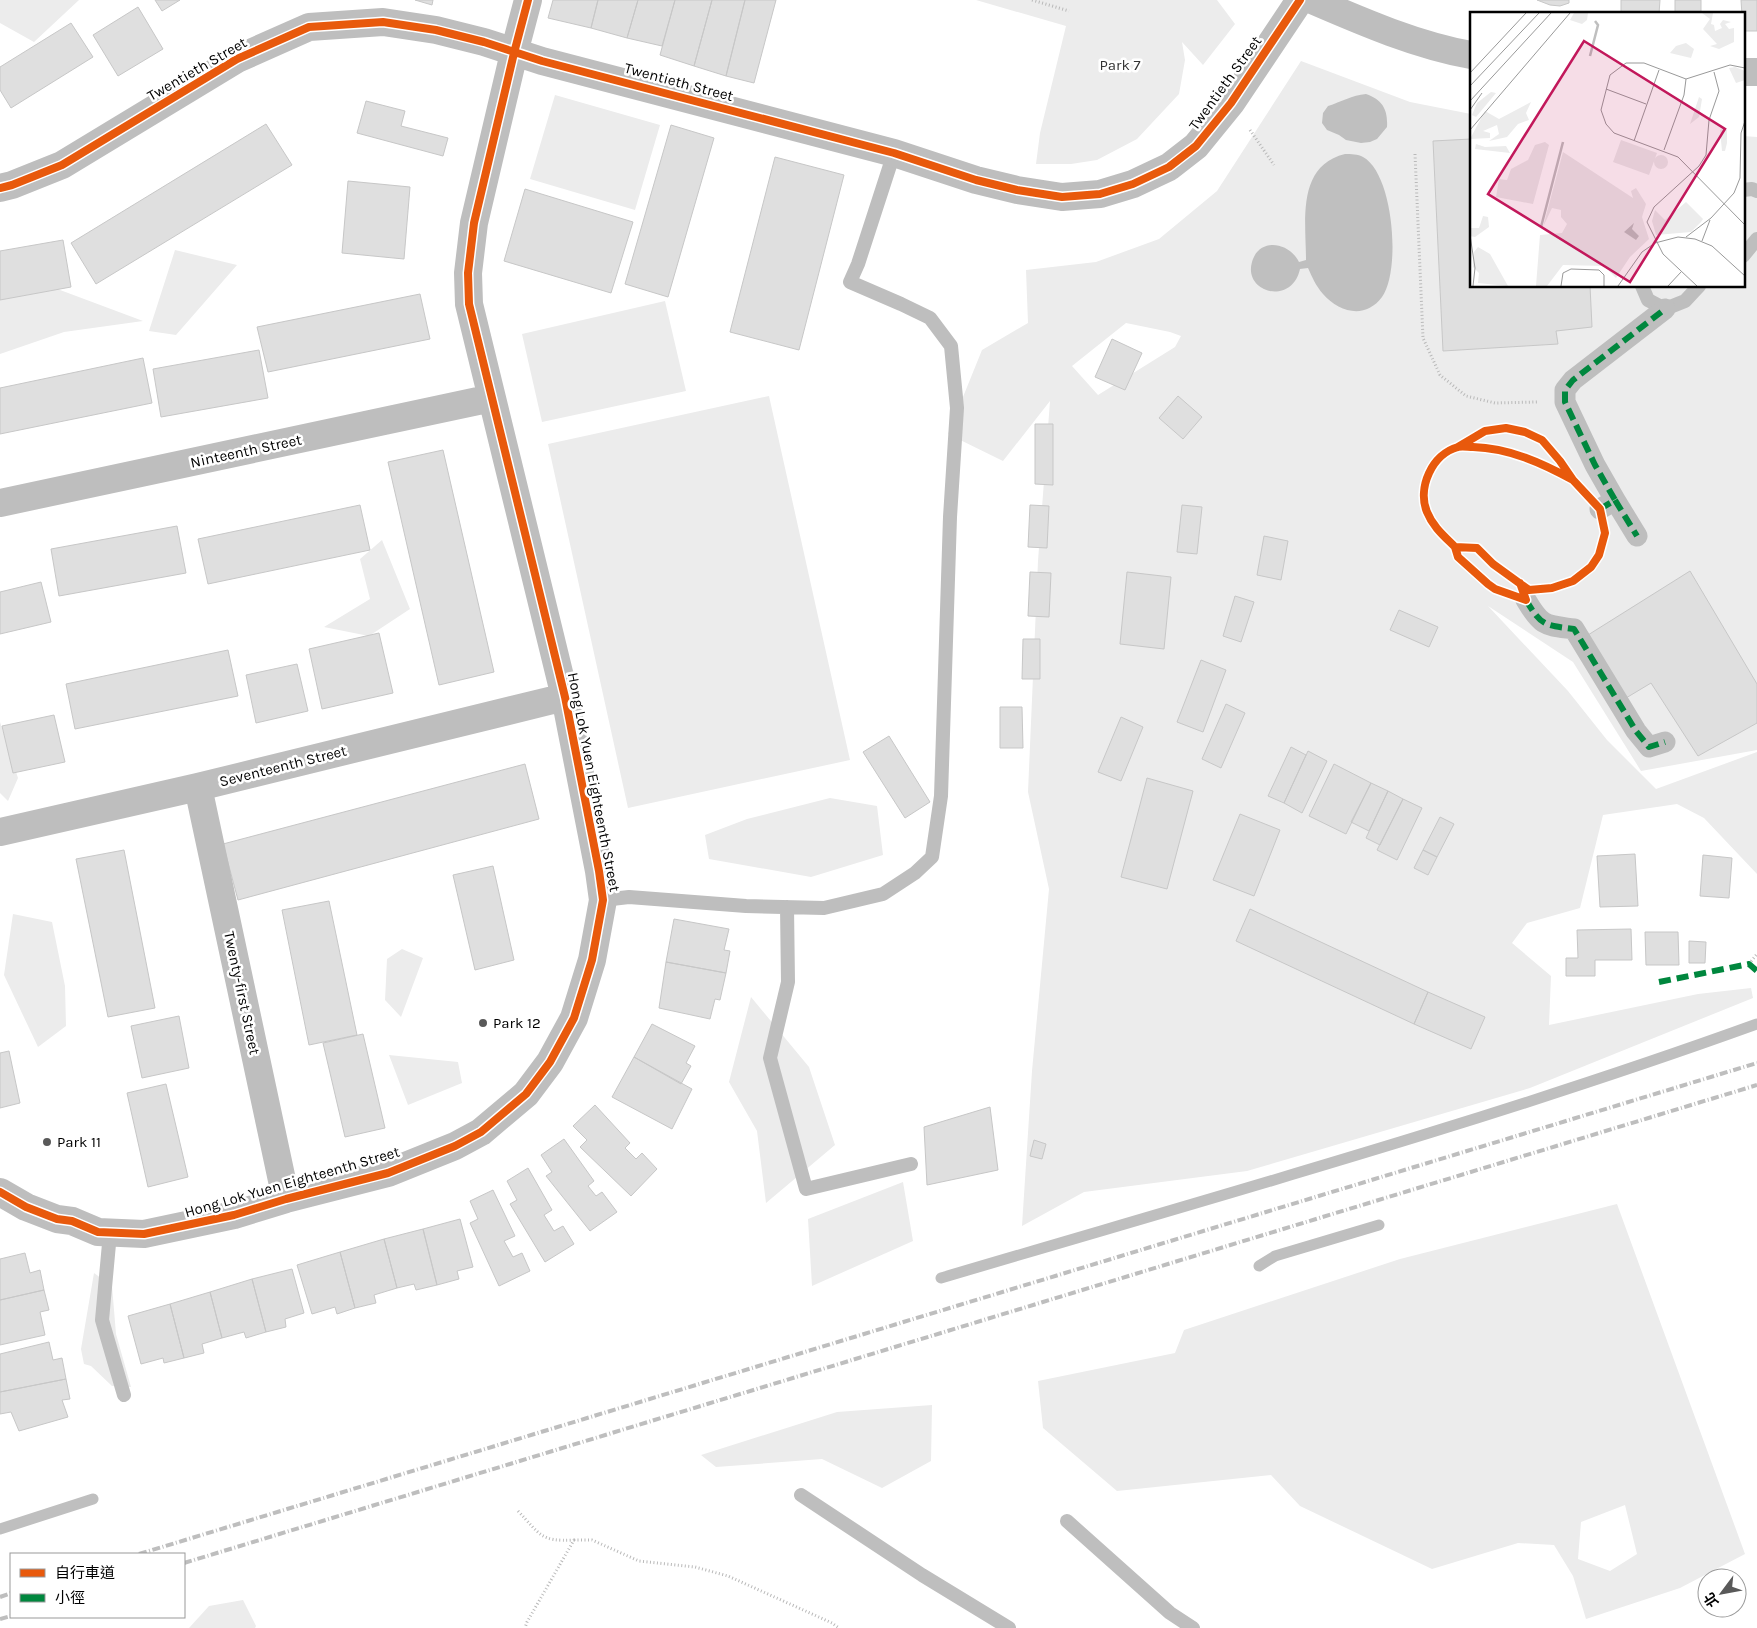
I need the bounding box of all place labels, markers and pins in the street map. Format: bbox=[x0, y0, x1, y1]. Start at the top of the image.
place label: Park 12 bbox=[493, 1014, 541, 1032]
marker: Park 12 bbox=[477, 1017, 489, 1029]
place label: Park 11 bbox=[57, 1133, 101, 1151]
marker: Park 11 bbox=[41, 1136, 53, 1148]

